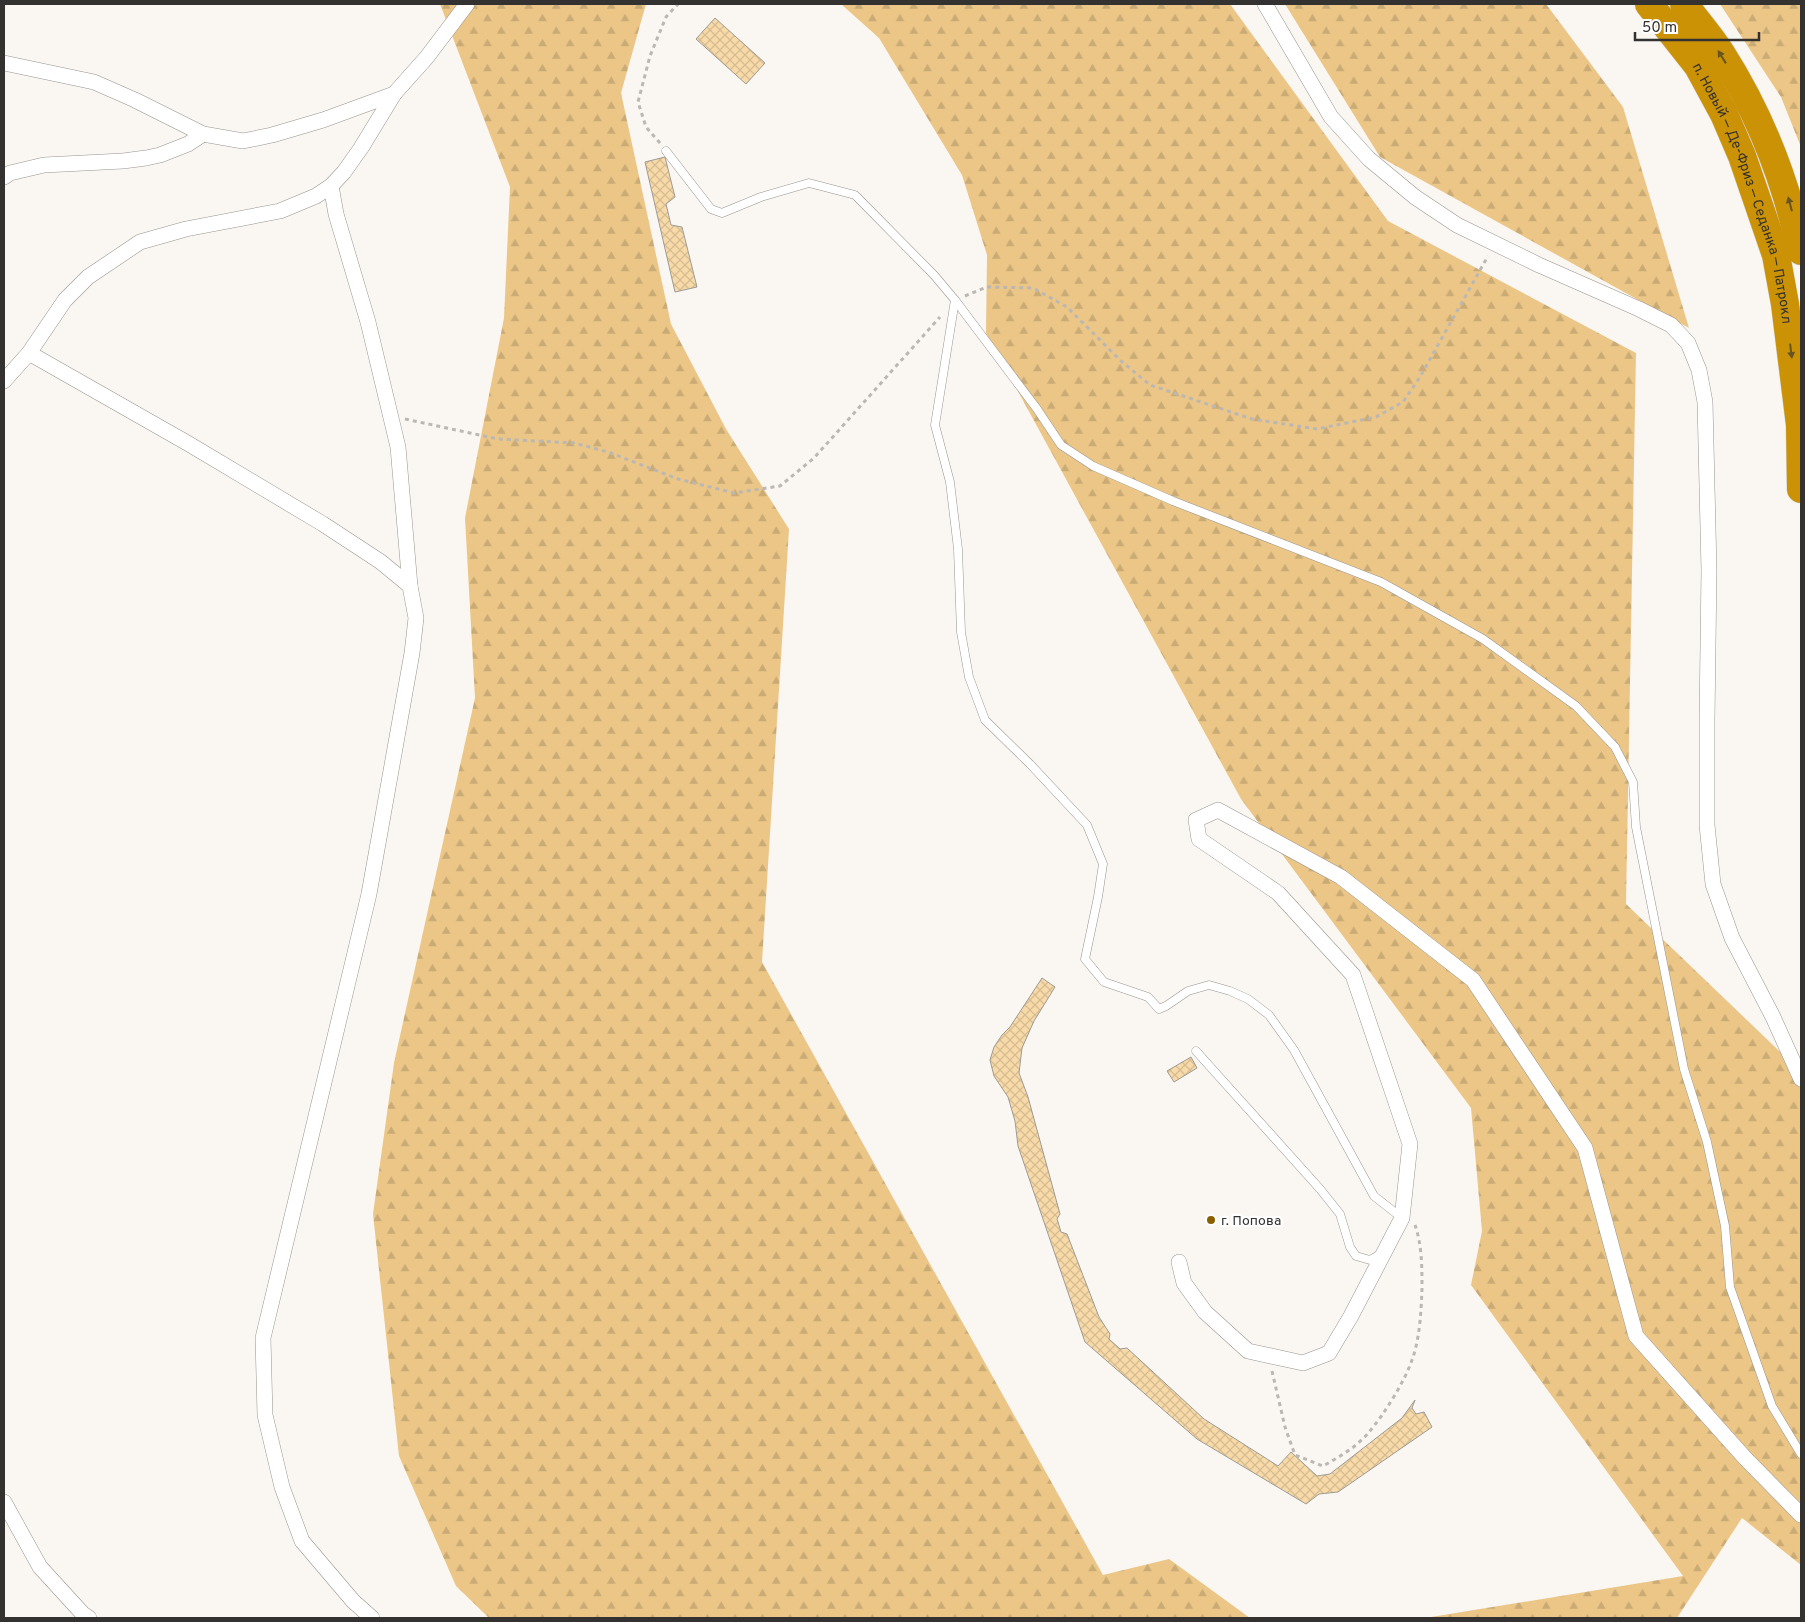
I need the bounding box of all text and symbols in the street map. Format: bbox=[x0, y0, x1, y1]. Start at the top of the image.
scale bar bbox=[1635, 10, 1759, 42]
text: 50 m bbox=[1642, 19, 1677, 38]
one-way arrow bbox=[1718, 50, 1727, 63]
street label: п. Новый — Де-Фриз — Седанка — Патрокл bbox=[1688, 60, 1794, 325]
one-way arrow bbox=[1785, 197, 1793, 212]
one-way arrow bbox=[1787, 343, 1795, 359]
place label: г. Попова bbox=[1221, 1213, 1281, 1230]
marker: г. Попова bbox=[1205, 1214, 1217, 1226]

